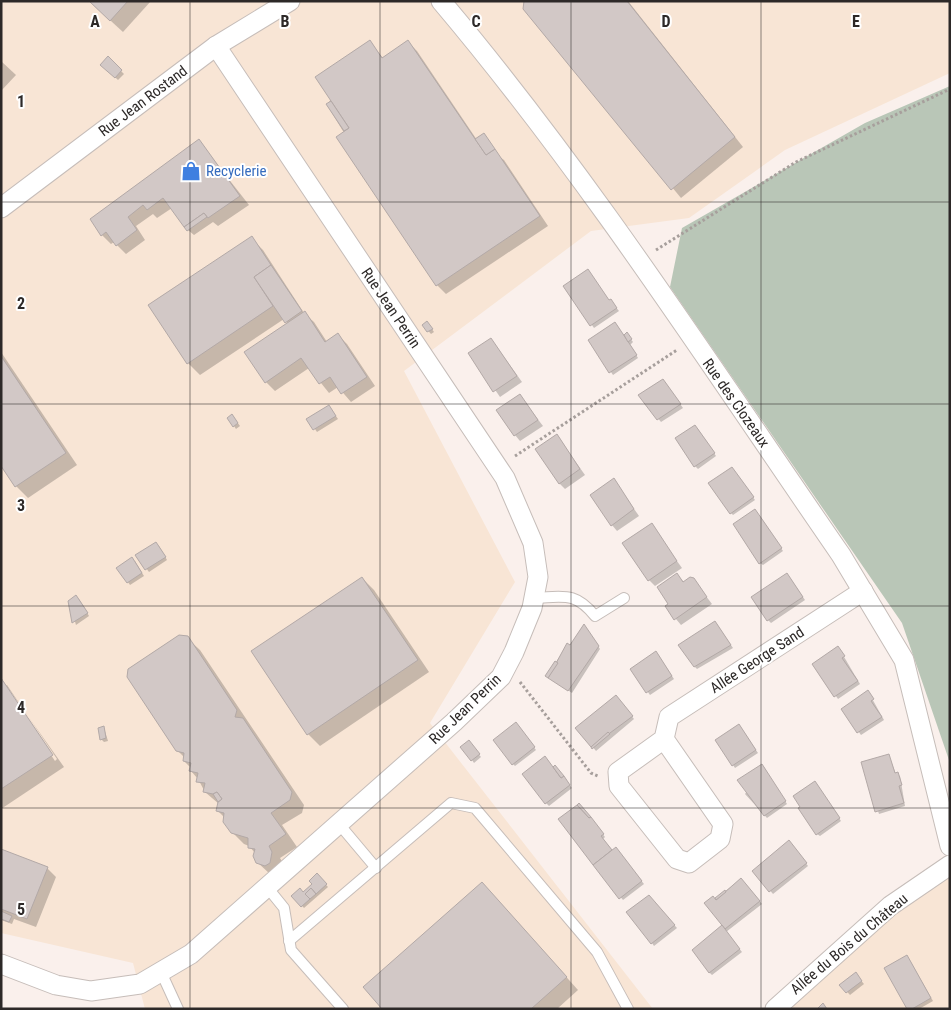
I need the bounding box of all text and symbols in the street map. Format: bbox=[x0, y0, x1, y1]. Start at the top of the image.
text: A bbox=[90, 12, 100, 31]
text: B bbox=[281, 12, 290, 31]
text: C bbox=[471, 12, 481, 31]
text: D bbox=[661, 12, 671, 31]
text: E bbox=[852, 12, 860, 31]
street label: Rue Jean Rostand bbox=[95, 62, 191, 140]
text: 1 bbox=[17, 92, 25, 111]
shop icon: Recyclerie bbox=[180, 160, 202, 182]
place label: Recyclerie bbox=[206, 162, 267, 180]
street label: Rue Jean Perrin bbox=[358, 264, 424, 352]
text: 2 bbox=[17, 294, 25, 313]
street label: Rue des Clozeaux bbox=[699, 355, 774, 451]
text: 3 bbox=[17, 496, 25, 515]
street label: Allée George Sand bbox=[707, 623, 807, 697]
street label: Rue Jean Perrin bbox=[425, 670, 505, 748]
text: 4 bbox=[17, 698, 25, 717]
street label: Allée du Bois du Château bbox=[787, 890, 911, 998]
text: 5 bbox=[17, 900, 25, 919]

